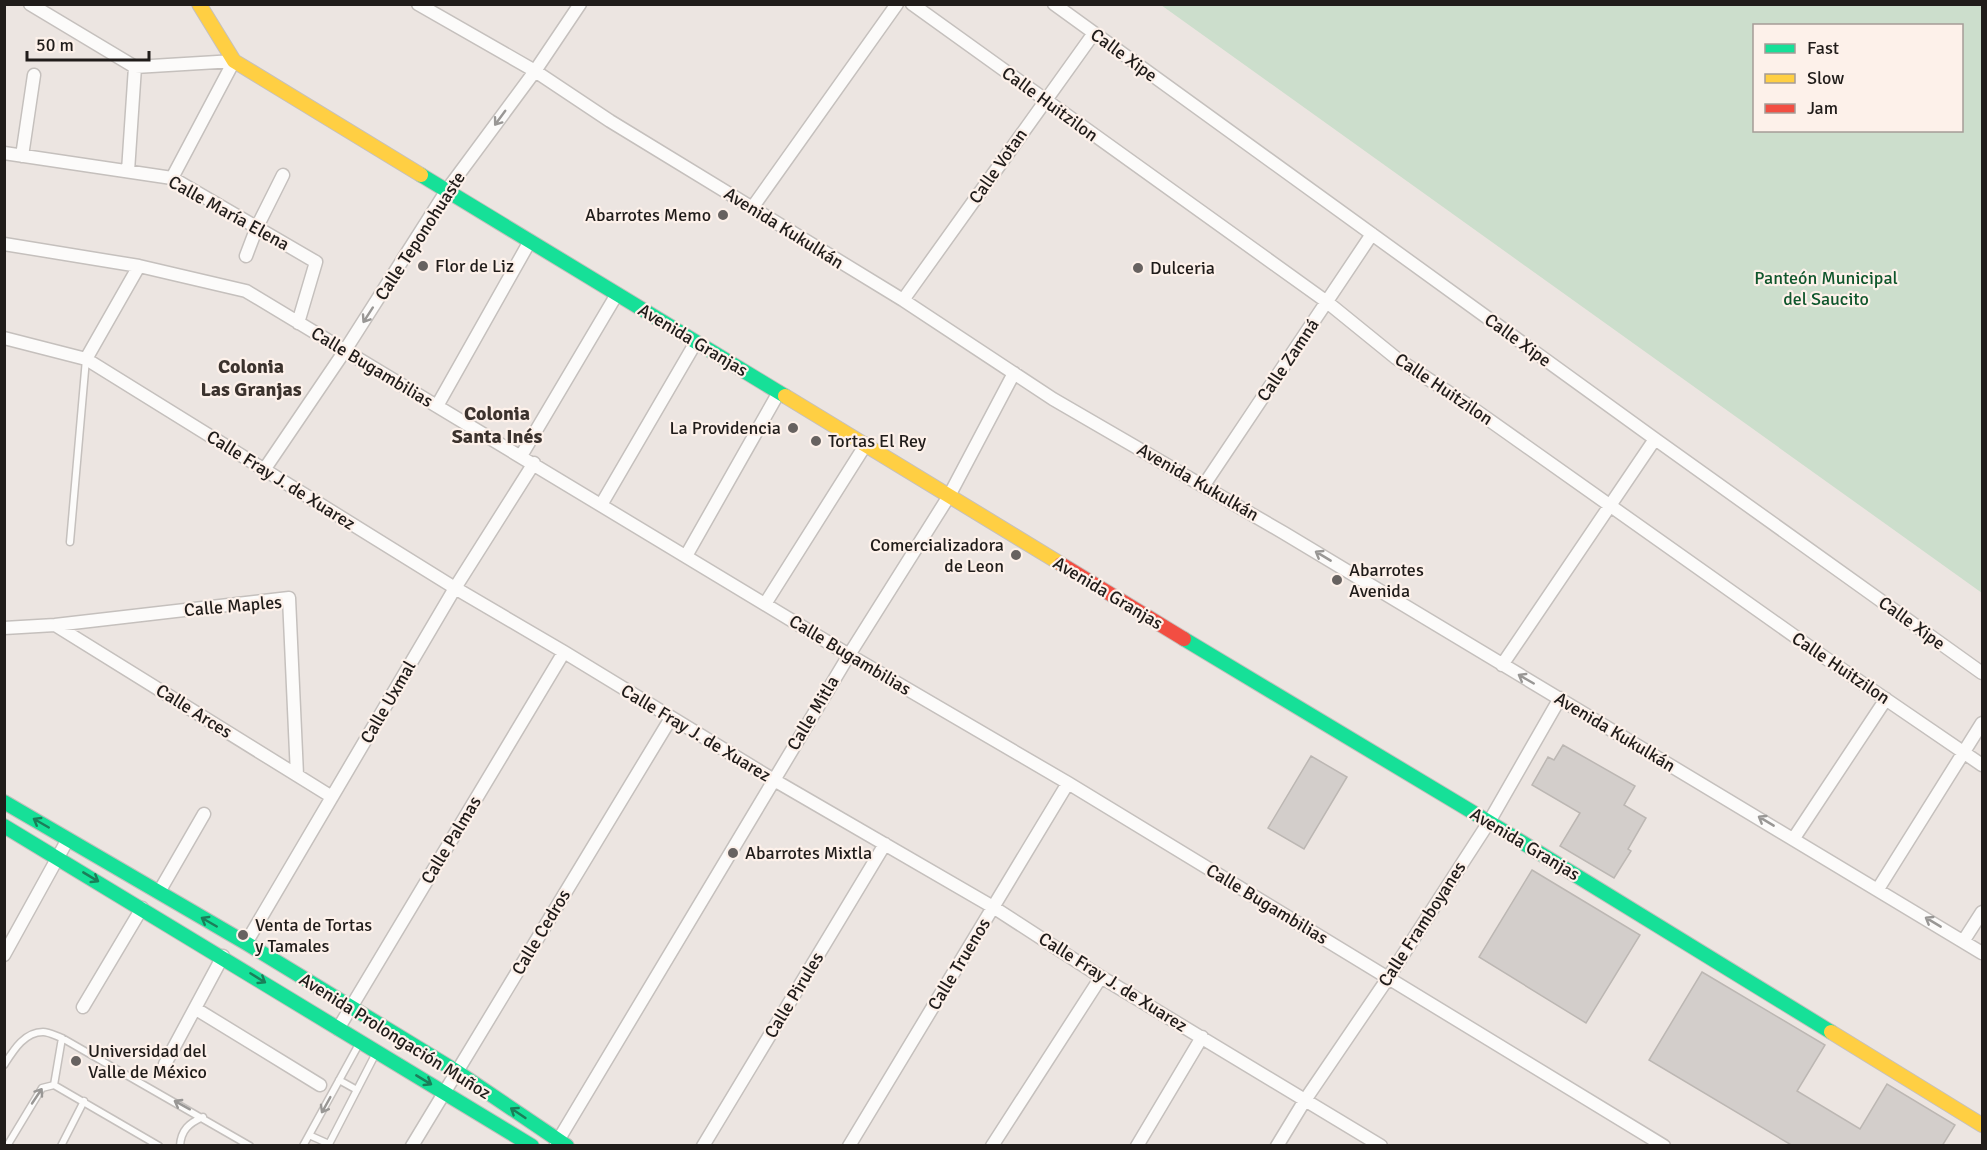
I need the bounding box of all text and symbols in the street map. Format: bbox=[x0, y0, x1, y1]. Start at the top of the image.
street label: Calle Xipe bbox=[1086, 23, 1162, 87]
scale bar bbox=[27, 24, 148, 62]
legend bbox=[1753, 24, 1963, 132]
text: 50 m bbox=[36, 34, 74, 56]
text: Fast bbox=[1807, 37, 1839, 59]
street label: Calle Huitzilon bbox=[998, 62, 1102, 146]
text: Slow bbox=[1807, 67, 1844, 89]
text: Jam bbox=[1807, 97, 1838, 119]
one-way arrow bbox=[494, 110, 507, 126]
street label: Calle Votan bbox=[964, 124, 1032, 208]
street label: Calle Teponohuaste bbox=[370, 167, 470, 305]
street label: Calle María Elena bbox=[165, 171, 293, 255]
street label: Avenida Kukulkán bbox=[720, 182, 848, 274]
place label: Abarrotes Memo bbox=[585, 204, 711, 226]
marker: Abarrotes Memo bbox=[716, 208, 730, 222]
place label: Flor de Liz bbox=[435, 255, 514, 277]
place label: Dulceria bbox=[1150, 257, 1215, 279]
marker: Flor de Liz bbox=[416, 259, 430, 273]
marker: Dulceria bbox=[1131, 261, 1145, 275]
park label: Panteón Municipal del Saucito bbox=[1754, 267, 1898, 310]
street label: Avenida Granjas bbox=[634, 299, 752, 381]
one-way arrow bbox=[362, 306, 374, 323]
street label: Calle Xipe bbox=[1480, 308, 1556, 372]
street label: Calle Zamná bbox=[1252, 314, 1324, 406]
street label: Calle Bugambilias bbox=[307, 322, 437, 412]
street label: Calle Huitzilon bbox=[1391, 348, 1497, 430]
district label: Colonia Las Granjas bbox=[200, 354, 302, 402]
district label: Colonia Santa Inés bbox=[452, 401, 542, 449]
place label: La Providencia bbox=[669, 417, 781, 439]
marker: La Providencia bbox=[786, 421, 800, 435]
street label: Calle Fray J. de Xuarez bbox=[203, 425, 359, 535]
place label: Tortas El Rey bbox=[828, 430, 927, 452]
marker: Tortas El Rey bbox=[809, 434, 823, 448]
street label: Avenida Kukulkán bbox=[1133, 438, 1263, 526]
place label: Comercializadora de Leon bbox=[870, 534, 1004, 577]
marker: Comercializadora de Leon bbox=[1009, 548, 1023, 562]
one-way arrow bbox=[1315, 550, 1332, 562]
street label: Avenida Granjas bbox=[1049, 552, 1167, 634]
place label: Abarrotes Avenida bbox=[1349, 559, 1424, 602]
marker: Abarrotes Avenida bbox=[1330, 573, 1344, 587]
street label: Calle Maples bbox=[183, 591, 283, 621]
street label: Calle Xipe bbox=[1874, 591, 1950, 655]
street label: Calle Bugambilias bbox=[785, 610, 915, 700]
street label: Calle Huitzilon bbox=[1788, 627, 1894, 709]
street label: Calle Uxmal bbox=[356, 657, 420, 747]
street label: Calle Mitla bbox=[782, 672, 844, 754]
one-way arrow bbox=[1518, 673, 1535, 685]
street label: Calle Arces bbox=[152, 679, 236, 743]
street label: Calle Fray J. de Xuarez bbox=[617, 680, 775, 786]
street label: Avenida Kukulkán bbox=[1551, 687, 1679, 777]
street label: Calle Palmas bbox=[416, 792, 486, 888]
street label: Avenida Granjas bbox=[1466, 803, 1584, 885]
one-way arrow bbox=[1758, 815, 1775, 827]
one-way arrow bbox=[33, 817, 50, 829]
place label: Abarrotes Mixtla bbox=[745, 842, 872, 864]
marker: Abarrotes Mixtla bbox=[726, 846, 740, 860]
street label: Calle Framboyanes bbox=[1373, 857, 1471, 991]
street label: Calle Bugambilias bbox=[1202, 859, 1332, 949]
one-way arrow bbox=[82, 871, 99, 883]
street label: Calle Cedros bbox=[507, 885, 575, 979]
place label: Venta de Tortas y Tamales bbox=[255, 914, 372, 957]
street label: Calle Truenos bbox=[923, 914, 995, 1014]
one-way arrow bbox=[1925, 915, 1942, 927]
one-way arrow bbox=[201, 916, 218, 928]
street label: Calle Fray J. de Xuarez bbox=[1035, 927, 1191, 1037]
marker: Venta de Tortas y Tamales bbox=[236, 928, 250, 942]
street label: Calle Pirules bbox=[760, 948, 828, 1042]
street label: Avenida Prolongación Muñoz bbox=[295, 968, 495, 1104]
one-way arrow bbox=[249, 972, 266, 984]
place label: Universidad del Valle de México bbox=[88, 1040, 207, 1083]
marker: Universidad del Valle de México bbox=[69, 1054, 83, 1068]
one-way arrow bbox=[415, 1074, 432, 1087]
one-way arrow bbox=[32, 1088, 44, 1105]
one-way arrow bbox=[320, 1096, 332, 1113]
one-way arrow bbox=[174, 1099, 191, 1111]
one-way arrow bbox=[510, 1107, 526, 1119]

